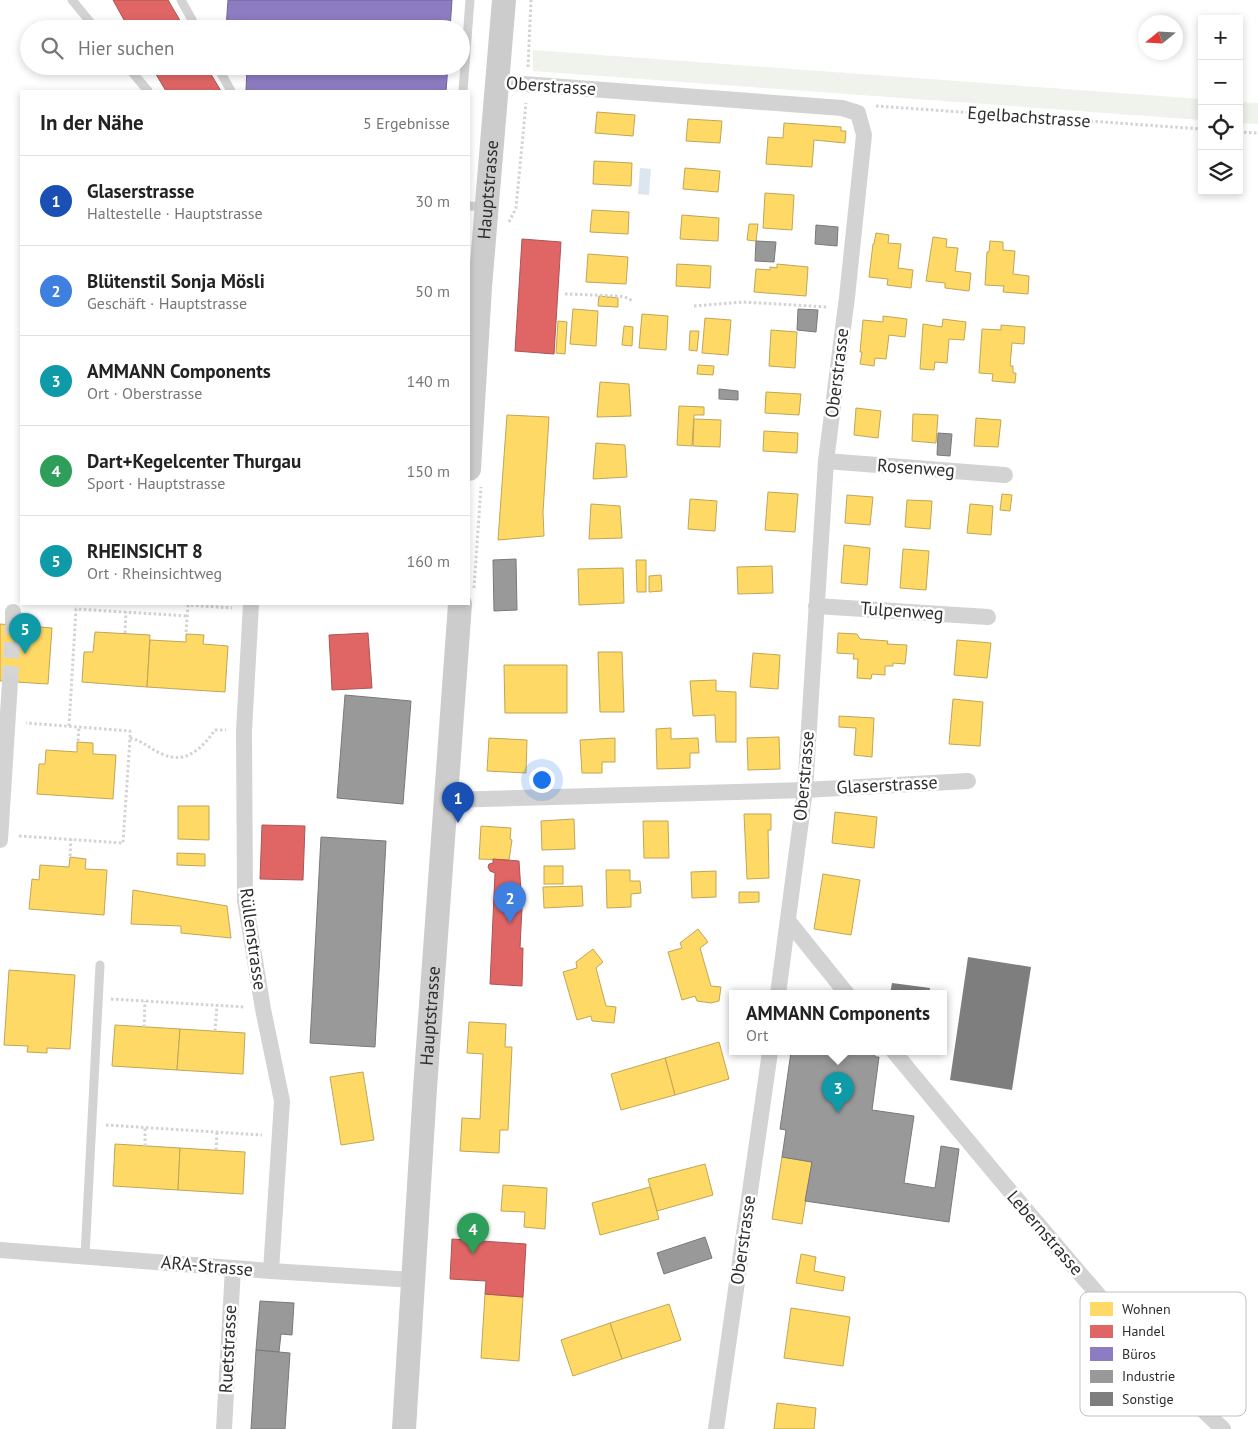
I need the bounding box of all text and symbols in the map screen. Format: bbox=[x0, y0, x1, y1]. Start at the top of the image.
north arrow bbox=[1138, 15, 1183, 60]
map controls bbox=[1198, 15, 1243, 195]
button: + bbox=[1198, 15, 1243, 60]
search box bbox=[20, 20, 470, 75]
icon: search bbox=[38, 34, 66, 62]
text: Hier suchen bbox=[78, 36, 174, 60]
button: − bbox=[1198, 60, 1243, 105]
street label: Oberstrasse bbox=[505, 71, 597, 100]
street label: Egelbachstrasse bbox=[967, 101, 1091, 132]
button: locate bbox=[1198, 105, 1243, 150]
text: In der Nähe bbox=[40, 109, 144, 136]
text: 5 Ergebnisse bbox=[363, 113, 450, 133]
street label: Hauptstrasse bbox=[472, 139, 503, 240]
button: layers bbox=[1198, 150, 1243, 195]
text: Glaserstrasse bbox=[87, 179, 194, 203]
text: 1 bbox=[51, 191, 61, 211]
text: 30 m bbox=[415, 191, 450, 211]
text: Haltestelle · Hauptstrasse bbox=[87, 203, 263, 223]
text: Blütenstil Sonja Mösli bbox=[87, 269, 265, 293]
text: 2 bbox=[51, 281, 61, 301]
text: 50 m bbox=[415, 281, 450, 301]
text: Geschäft · Hauptstrasse bbox=[87, 293, 247, 313]
street label: Oberstrasse bbox=[820, 327, 853, 419]
text: AMMANN Components bbox=[87, 359, 271, 383]
text: 3 bbox=[51, 371, 61, 391]
text: 140 m bbox=[407, 371, 450, 391]
text: Ort · Oberstrasse bbox=[87, 383, 202, 403]
text: Dart+Kegelcenter Thurgau bbox=[87, 449, 301, 473]
street label: Rosenweg bbox=[876, 453, 956, 482]
text: 4 bbox=[51, 461, 61, 481]
text: 150 m bbox=[407, 461, 450, 481]
text: Sport · Hauptstrasse bbox=[87, 473, 225, 493]
text: RHEINSICHT 8 bbox=[87, 539, 203, 563]
text: 5 bbox=[51, 551, 61, 571]
text: 160 m bbox=[407, 551, 450, 571]
text: Ort · Rheinsichtweg bbox=[87, 563, 222, 583]
street label: Tulpenweg bbox=[860, 596, 944, 625]
pin: 5 bbox=[9, 613, 41, 654]
street label: Oberstrasse bbox=[788, 730, 819, 822]
your location bbox=[529, 767, 555, 793]
street label: Glaserstrasse bbox=[836, 770, 938, 799]
pin: 1 bbox=[442, 782, 474, 823]
pin: 2 bbox=[494, 882, 526, 923]
street label: Rüllenstrasse bbox=[235, 886, 272, 991]
street label: Hauptstrasse bbox=[415, 965, 445, 1066]
popup bbox=[729, 990, 947, 1055]
text: AMMANN Components bbox=[746, 1001, 930, 1025]
text: Ort bbox=[746, 1025, 768, 1045]
pin: 3 bbox=[822, 1072, 854, 1113]
street label: Lebernstrasse bbox=[1002, 1185, 1089, 1280]
street label: Oberstrasse bbox=[725, 1194, 760, 1286]
pin: 4 bbox=[457, 1213, 489, 1254]
street label: ARA-Strasse bbox=[160, 1250, 254, 1281]
legend bbox=[1080, 1292, 1246, 1416]
text: Wohnen bbox=[1122, 1300, 1171, 1318]
street label: Ruetstrasse bbox=[214, 1304, 241, 1394]
text: Handel bbox=[1122, 1322, 1165, 1340]
text: Büros bbox=[1122, 1345, 1156, 1363]
text: Industrie bbox=[1122, 1367, 1175, 1385]
text: Sonstige bbox=[1122, 1390, 1174, 1408]

